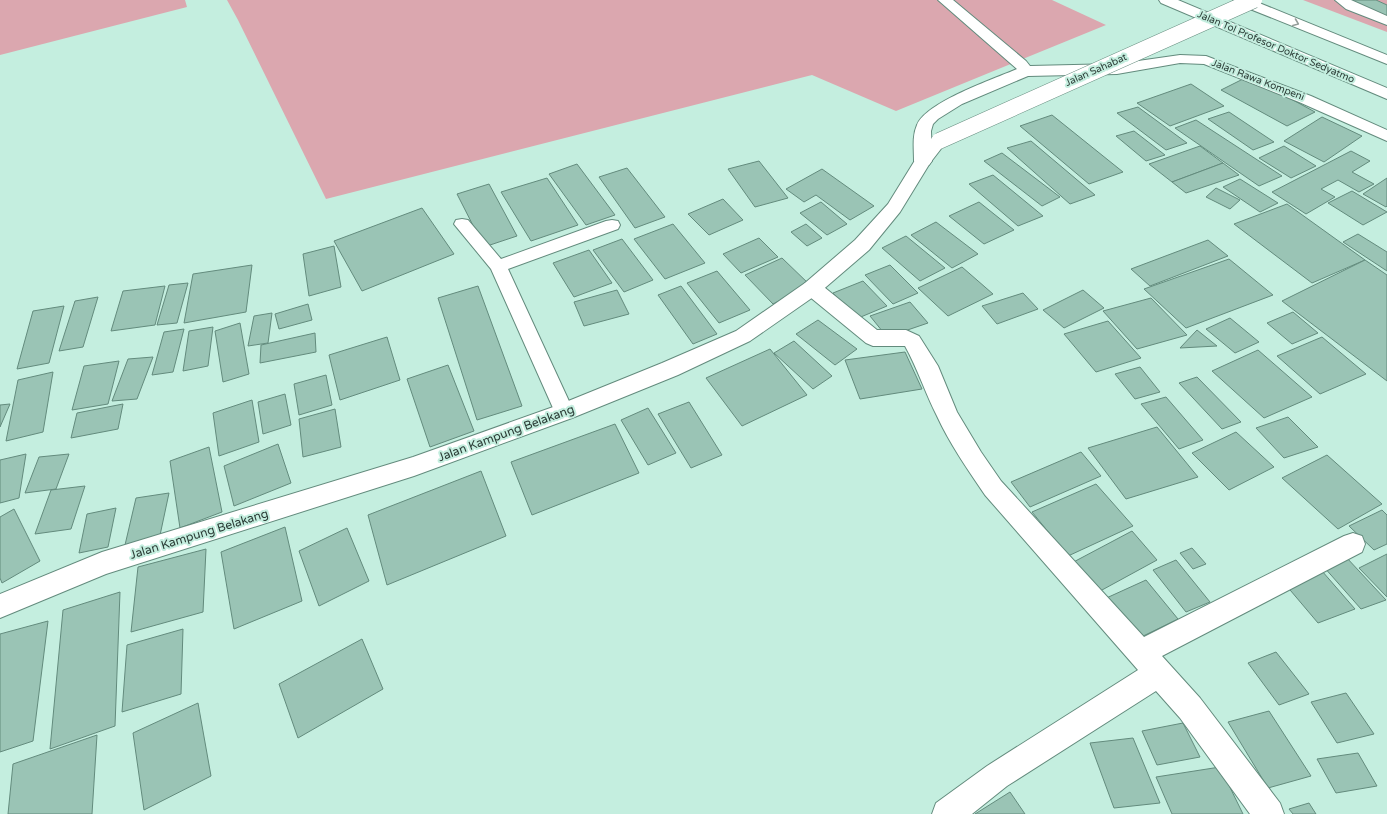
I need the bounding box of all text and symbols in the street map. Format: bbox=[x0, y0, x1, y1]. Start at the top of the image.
street label: Jalan Tol Profesor Doktor Sedyatmo bbox=[1196, 8, 1356, 86]
one-way arrow bbox=[1292, 18, 1299, 26]
street label: Jalan Sahabat bbox=[1063, 51, 1129, 89]
street label: Jalan Rawa Kompeni bbox=[1210, 57, 1306, 103]
street label: Jalan Kampung Belakang bbox=[436, 402, 576, 464]
street label: Jalan Kampung Belakang bbox=[128, 506, 270, 562]

